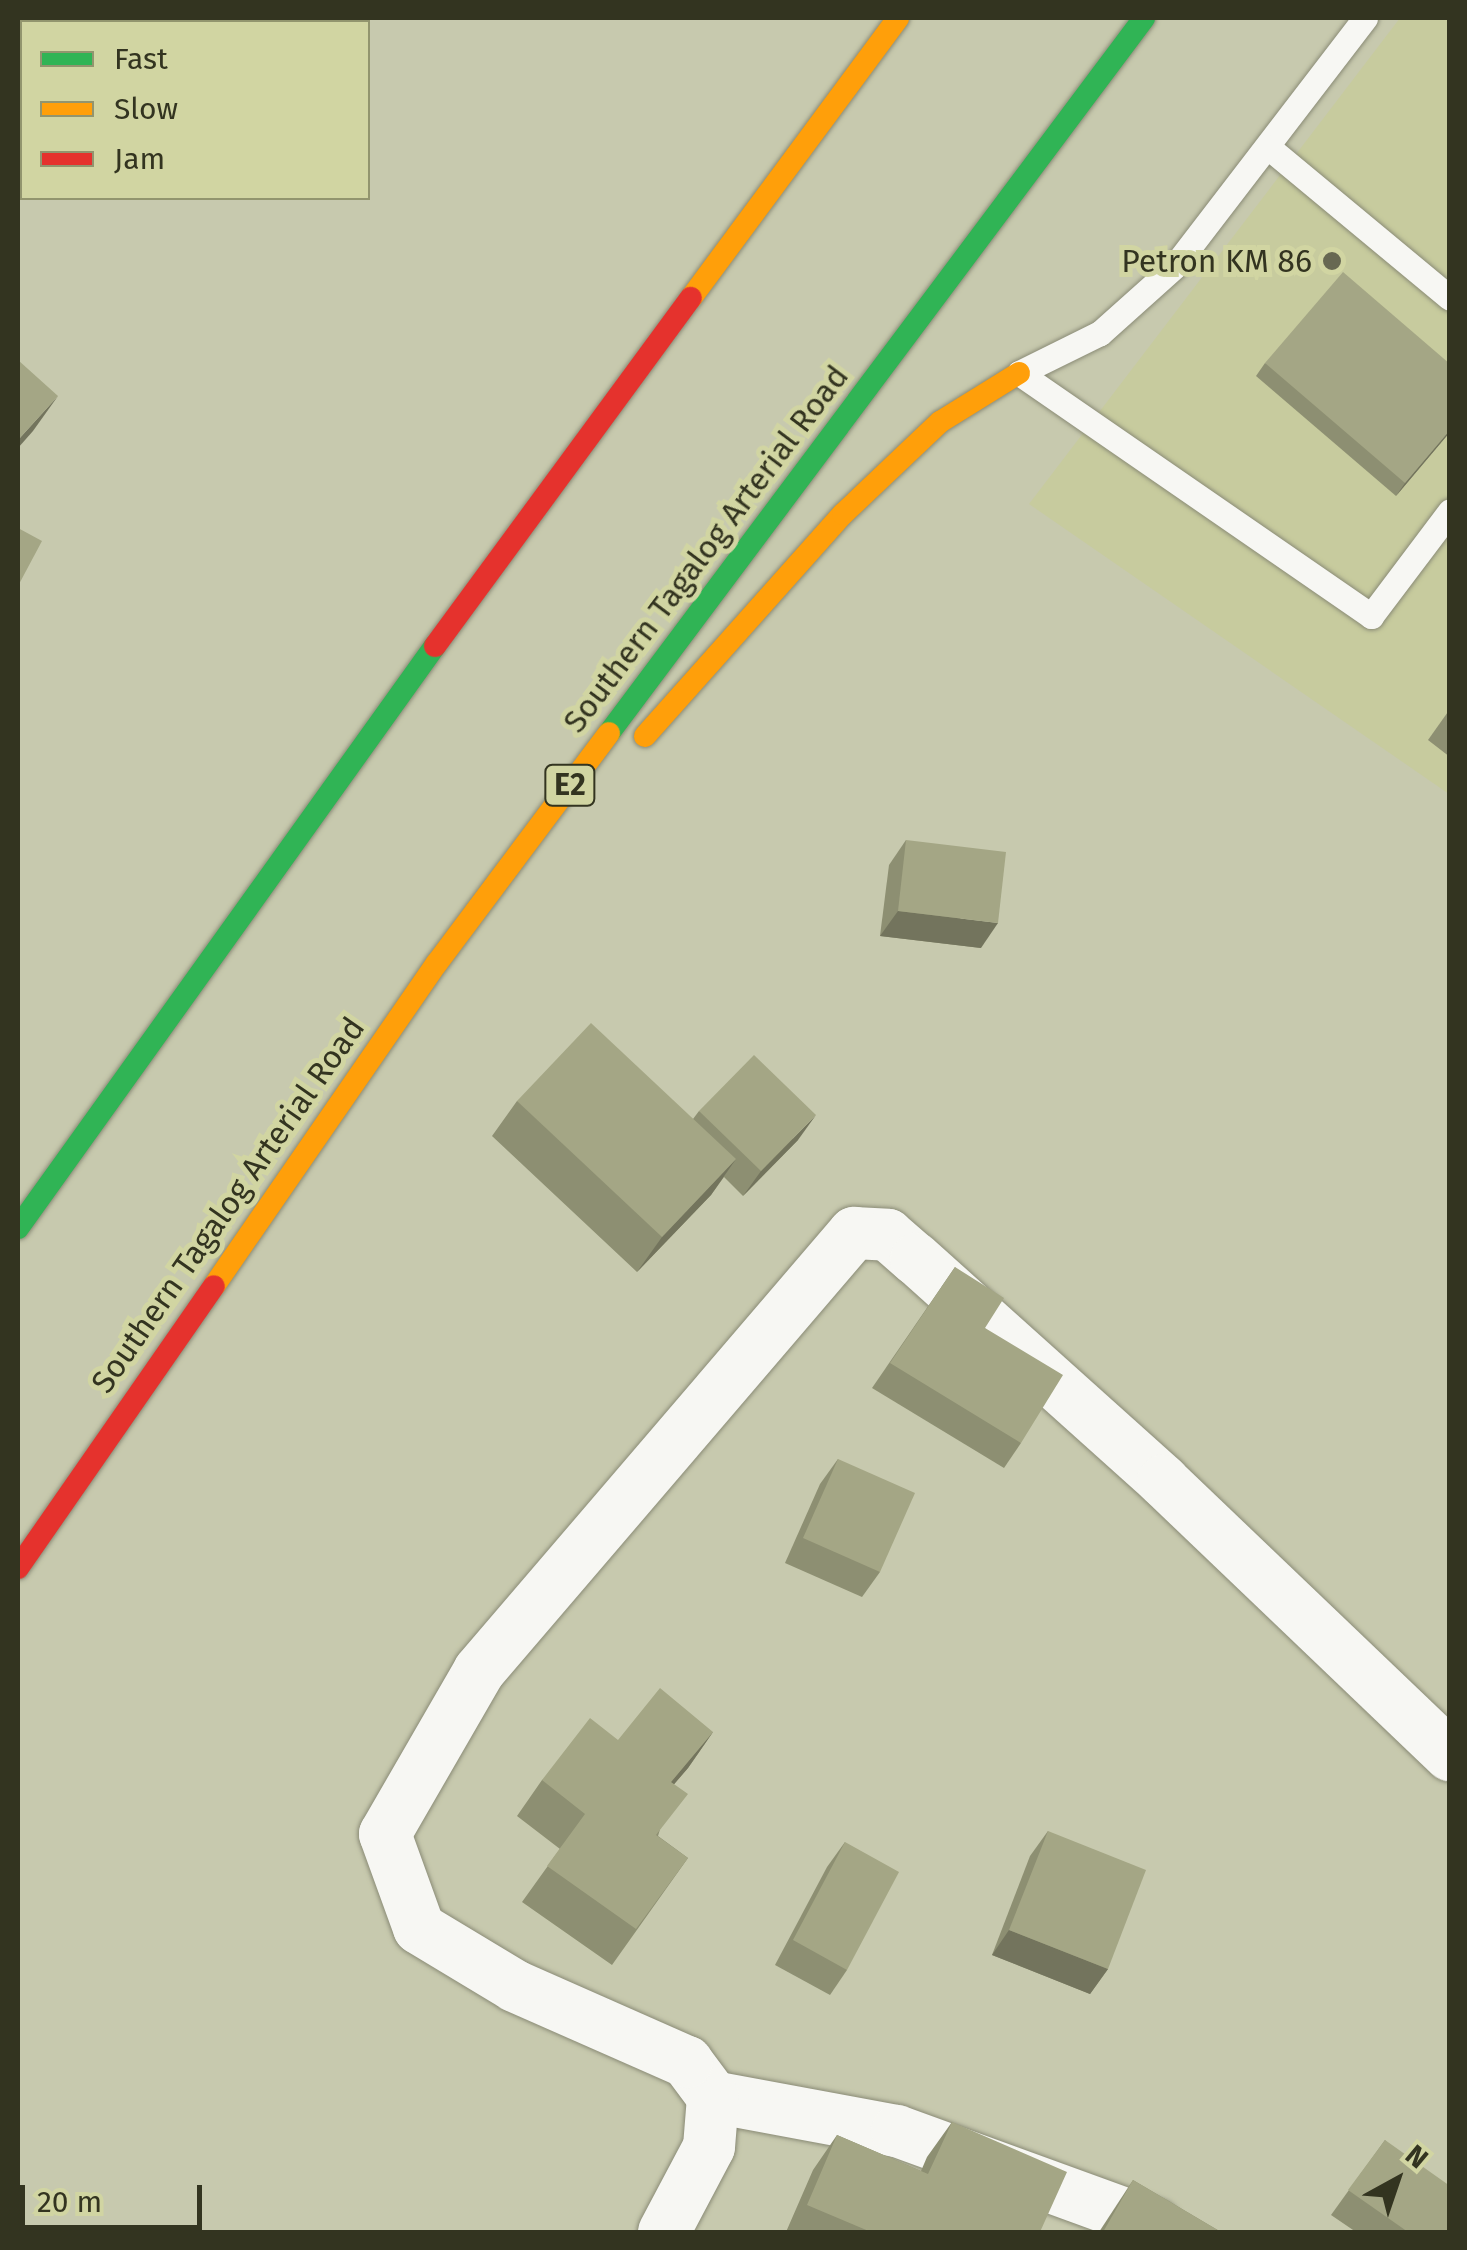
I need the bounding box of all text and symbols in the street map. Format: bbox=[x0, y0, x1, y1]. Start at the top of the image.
legend bbox=[20, 20, 370, 200]
text: Fast bbox=[114, 41, 168, 77]
text: Slow bbox=[114, 91, 178, 127]
text: Jam bbox=[114, 141, 165, 177]
place label: Petron KM 86 bbox=[1121, 242, 1312, 280]
marker: Petron KM 86 bbox=[1321, 250, 1343, 272]
street label: Southern Tagalog Arterial Road bbox=[555, 358, 857, 740]
road number: E2 bbox=[542, 760, 598, 810]
street label: Southern Tagalog Arterial Road bbox=[83, 1010, 373, 1400]
north arrow bbox=[1347, 2130, 1447, 2230]
text: N bbox=[1399, 2138, 1434, 2175]
scale bar bbox=[25, 2165, 208, 2227]
text: 20 m bbox=[37, 2184, 102, 2220]

